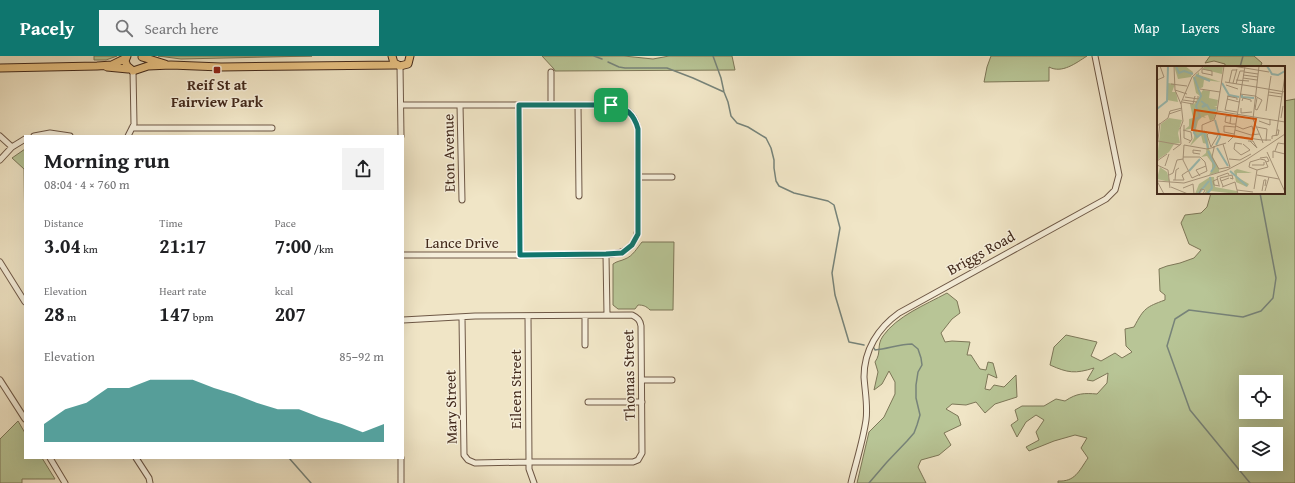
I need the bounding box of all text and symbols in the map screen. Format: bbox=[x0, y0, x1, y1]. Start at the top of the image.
search box bbox=[99, 10, 379, 46]
text: Pacely bbox=[20, 14, 75, 42]
icon: search bbox=[113, 17, 135, 39]
text: Search here bbox=[145, 18, 219, 39]
text: Map bbox=[1134, 18, 1160, 38]
text: Layers bbox=[1182, 18, 1220, 38]
text: Share bbox=[1242, 18, 1275, 38]
marker: Reif St at Fairview Park bbox=[212, 65, 222, 75]
inset map bbox=[1157, 66, 1285, 194]
place label: Reif St at Fairview Park bbox=[171, 74, 264, 112]
pin bbox=[594, 88, 628, 122]
icon: arrive bbox=[600, 94, 622, 116]
street label: Eton Avenue bbox=[437, 114, 460, 192]
text: Morning run bbox=[44, 144, 170, 176]
button: share bbox=[342, 148, 384, 190]
text: 08:04 · 4 × 760 m bbox=[44, 175, 130, 194]
text: Distance bbox=[44, 215, 83, 231]
text: Time bbox=[159, 215, 183, 231]
text: Pace bbox=[275, 215, 296, 231]
street label: Briggs Road bbox=[943, 225, 1018, 280]
text: 3.04 bbox=[44, 231, 81, 260]
text: 21:17 bbox=[159, 231, 206, 260]
text: 7:00 bbox=[275, 231, 311, 260]
street label: Lance Drive bbox=[425, 232, 499, 253]
text: km bbox=[81, 241, 98, 257]
text: /km bbox=[311, 241, 334, 257]
text: Elevation bbox=[44, 283, 87, 299]
text: Heart rate bbox=[159, 283, 207, 299]
text: kcal bbox=[275, 283, 293, 299]
text: 28 bbox=[44, 299, 65, 328]
text: 147 bbox=[159, 299, 190, 328]
text: 207 bbox=[275, 299, 306, 328]
text: m bbox=[65, 309, 76, 325]
text: bpm bbox=[190, 309, 213, 325]
street label: Thomas Street bbox=[617, 329, 640, 421]
text: Elevation bbox=[44, 347, 95, 366]
text: 85–92 m bbox=[339, 347, 384, 366]
street label: Eileen Street bbox=[505, 348, 526, 429]
street label: Mary Street bbox=[439, 369, 462, 444]
map controls bbox=[1239, 375, 1283, 471]
button: locate bbox=[1239, 375, 1283, 419]
button: layers bbox=[1239, 427, 1283, 471]

